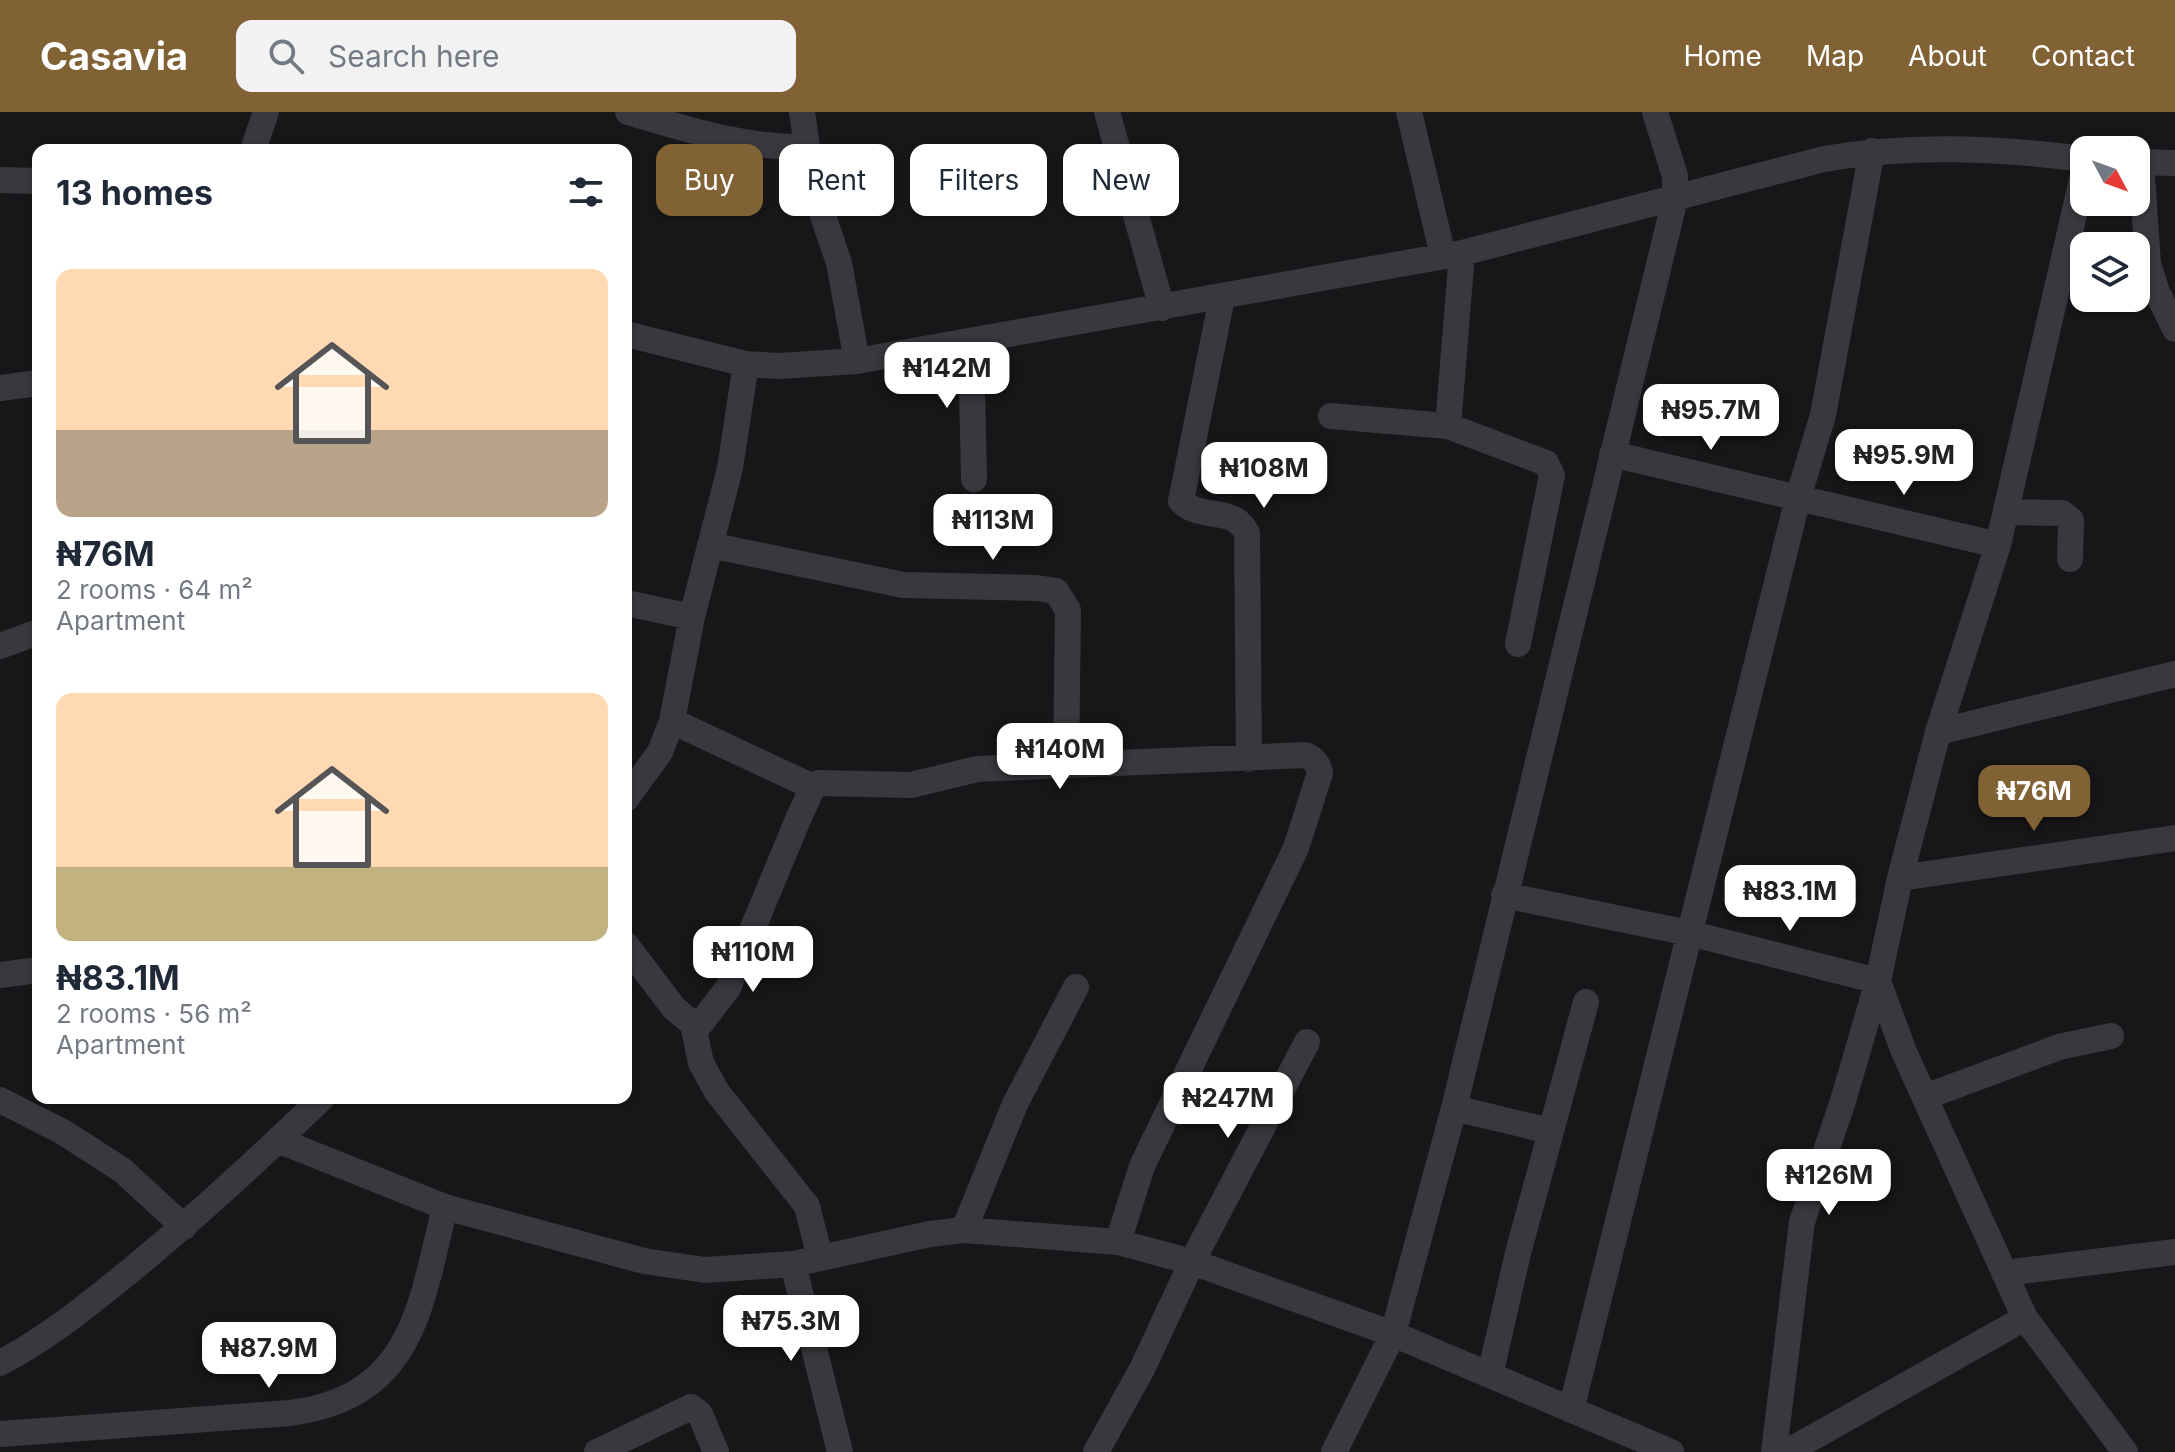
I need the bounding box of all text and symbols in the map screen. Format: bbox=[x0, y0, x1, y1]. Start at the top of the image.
search box bbox=[236, 20, 796, 92]
text: Casavia bbox=[40, 33, 188, 79]
icon: search bbox=[264, 34, 308, 78]
text: Search here bbox=[328, 38, 500, 74]
text: Home bbox=[1683, 39, 1762, 73]
text: Map bbox=[1806, 39, 1864, 73]
text: About bbox=[1908, 39, 1987, 73]
text: Contact bbox=[2031, 39, 2135, 73]
north arrow bbox=[2070, 136, 2150, 216]
map controls bbox=[2070, 136, 2150, 312]
chip: Buy bbox=[656, 144, 763, 216]
chip: Rent bbox=[779, 144, 894, 216]
chip: Filters bbox=[910, 144, 1047, 216]
chip: New bbox=[1063, 144, 1179, 216]
icon: filters bbox=[564, 170, 608, 214]
text: 13 homes bbox=[56, 172, 213, 213]
button: layers bbox=[2070, 232, 2150, 312]
icon: home bbox=[260, 321, 404, 465]
pin: ₦142M bbox=[891, 342, 1003, 410]
text: ₦142M bbox=[902, 352, 992, 383]
pin: ₦95.7M bbox=[1646, 384, 1776, 452]
text: ₦95.7M bbox=[1661, 394, 1761, 425]
pin: ₦95.9M bbox=[1839, 429, 1969, 497]
text: ₦95.9M bbox=[1853, 439, 1955, 470]
pin: ₦108M bbox=[1208, 442, 1320, 510]
text: ₦108M bbox=[1219, 452, 1309, 483]
pin: ₦113M bbox=[937, 494, 1049, 562]
text: ₦113M bbox=[951, 504, 1035, 535]
text: ₦76M bbox=[56, 533, 155, 574]
text: 2 rooms · 64 m² bbox=[56, 574, 253, 605]
text: Apartment bbox=[56, 605, 185, 636]
pin: ₦140M bbox=[1004, 723, 1116, 791]
text: ₦140M bbox=[1015, 733, 1105, 764]
icon: home bbox=[260, 745, 404, 889]
pin: ₦76M bbox=[1987, 765, 2081, 833]
text: ₦76M bbox=[1996, 775, 2072, 806]
pin: ₦83.1M bbox=[1725, 865, 1855, 933]
text: ₦83.1M bbox=[1743, 875, 1837, 906]
pin: ₦110M bbox=[697, 926, 809, 994]
text: ₦110M bbox=[711, 936, 795, 967]
text: ₦83.1M bbox=[56, 957, 180, 998]
text: 2 rooms · 56 m² bbox=[56, 998, 252, 1029]
text: Apartment bbox=[56, 1029, 185, 1060]
pin: ₦247M bbox=[1172, 1072, 1284, 1140]
text: ₦247M bbox=[1182, 1082, 1274, 1113]
pin: ₦126M bbox=[1773, 1149, 1885, 1217]
text: ₦126M bbox=[1785, 1159, 1873, 1190]
pin: ₦75.3M bbox=[726, 1295, 856, 1363]
text: ₦75.3M bbox=[741, 1305, 841, 1336]
pin: ₦87.9M bbox=[204, 1322, 334, 1390]
text: ₦87.9M bbox=[220, 1332, 318, 1363]

